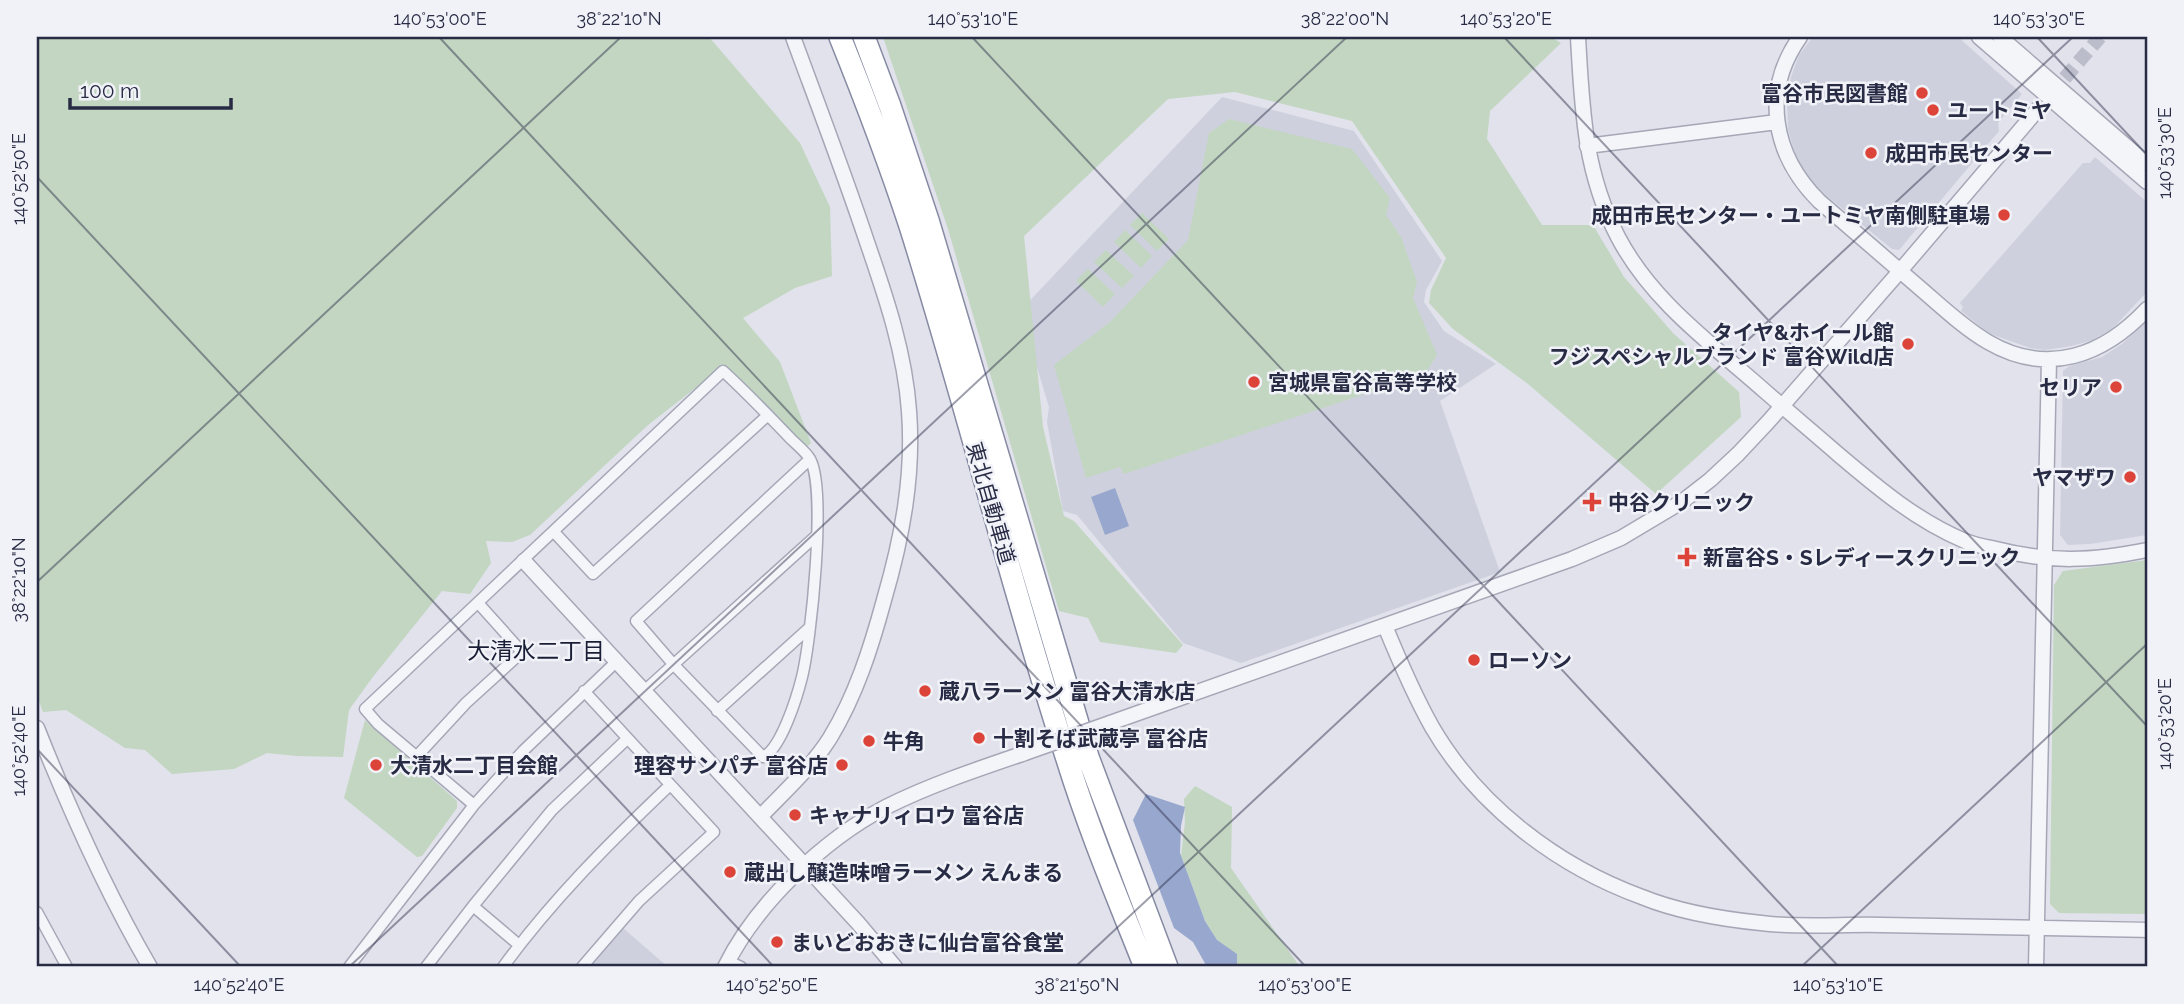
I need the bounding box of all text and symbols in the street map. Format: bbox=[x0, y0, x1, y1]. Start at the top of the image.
text: 140°53'00"E bbox=[393, 8, 487, 29]
text: 38°22'10"N bbox=[576, 8, 662, 29]
text: 140°53'10"E bbox=[928, 8, 1018, 29]
text: 38°22'00"N bbox=[1301, 8, 1389, 29]
text: 140°53'20"E bbox=[1460, 8, 1552, 29]
text: 140°53'30"E bbox=[1993, 8, 2085, 29]
scale bar bbox=[70, 66, 231, 110]
text: 100 m bbox=[80, 78, 139, 103]
place label: 富谷市民図書館 bbox=[1761, 81, 1908, 106]
marker: 富谷市民図書館 bbox=[1914, 85, 1930, 101]
place label: ユートミヤ bbox=[1947, 98, 2052, 123]
marker: ユートミヤ bbox=[1925, 102, 1941, 118]
text: 140°53'30"E bbox=[2154, 107, 2175, 199]
text: 140°52'50"E bbox=[8, 133, 29, 225]
place label: 成田市民センター bbox=[1885, 141, 2053, 166]
marker: 成田市民センター bbox=[1863, 145, 1879, 161]
place label: 成田市民センター・ユートミヤ南側駐車場 bbox=[1591, 203, 1990, 228]
marker: 成田市民センター・ユートミヤ南側駐車場 bbox=[1996, 207, 2012, 223]
place label: タイヤ&ホイール館 フジスペシャルブランド 富谷Wild店 bbox=[1549, 320, 1894, 369]
marker: タイヤ&ホイール館 フジスペシャルブランド 富谷Wild店 bbox=[1900, 336, 1916, 352]
place label: 宮城県富谷高等学校 bbox=[1268, 370, 1457, 395]
marker: 宮城県富谷高等学校 bbox=[1246, 374, 1262, 390]
place label: セリア bbox=[2039, 375, 2102, 400]
marker: セリア bbox=[2108, 379, 2124, 395]
street label: 東北自動車道 bbox=[962, 439, 1020, 567]
place label: ヤマザワ bbox=[2032, 465, 2116, 490]
marker: ヤマザワ bbox=[2122, 469, 2138, 485]
place label: 中谷クリニック bbox=[1608, 490, 1755, 515]
marker: 中谷クリニック bbox=[1582, 492, 1602, 512]
text: 38°22'10"N bbox=[8, 537, 29, 623]
place label: 新富谷S・Sレディースクリニック bbox=[1703, 545, 2020, 570]
marker: 新富谷S・Sレディースクリニック bbox=[1677, 547, 1697, 567]
district label: 大清水二丁目 bbox=[467, 637, 605, 664]
place label: ローソン bbox=[1488, 648, 1572, 673]
marker: ローソン bbox=[1466, 652, 1482, 668]
text: 140°53'20"E bbox=[2154, 678, 2175, 770]
place label: 蔵八ラーメン 富谷大清水店 bbox=[939, 679, 1195, 704]
marker: 蔵八ラーメン 富谷大清水店 bbox=[917, 683, 933, 699]
text: 140°52'40"E bbox=[8, 705, 29, 797]
place label: 十割そば武蔵亭 富谷店 bbox=[993, 726, 1208, 751]
place label: 牛角 bbox=[883, 729, 925, 754]
marker: 十割そば武蔵亭 富谷店 bbox=[971, 730, 987, 746]
marker: 牛角 bbox=[861, 733, 877, 749]
place label: 大清水二丁目会館 bbox=[390, 753, 558, 778]
place label: 理容サンパチ 富谷店 bbox=[634, 753, 828, 778]
marker: 大清水二丁目会館 bbox=[368, 757, 384, 773]
marker: 理容サンパチ 富谷店 bbox=[834, 757, 850, 773]
place label: キャナリィロウ 富谷店 bbox=[809, 803, 1024, 828]
marker: キャナリィロウ 富谷店 bbox=[787, 807, 803, 823]
place label: 蔵出し醸造味噌ラーメン えんまる bbox=[744, 860, 1063, 885]
marker: 蔵出し醸造味噌ラーメン えんまる bbox=[722, 864, 738, 880]
place label: まいどおおきに仙台富谷食堂 bbox=[791, 930, 1064, 955]
marker: まいどおおきに仙台富谷食堂 bbox=[769, 934, 785, 950]
text: 140°52'40"E bbox=[194, 974, 285, 995]
text: 140°52'50"E bbox=[726, 974, 818, 995]
text: 38°21'50"N bbox=[1035, 974, 1119, 995]
text: 140°53'00"E bbox=[1258, 974, 1352, 995]
text: 140°53'10"E bbox=[1793, 974, 1883, 995]

